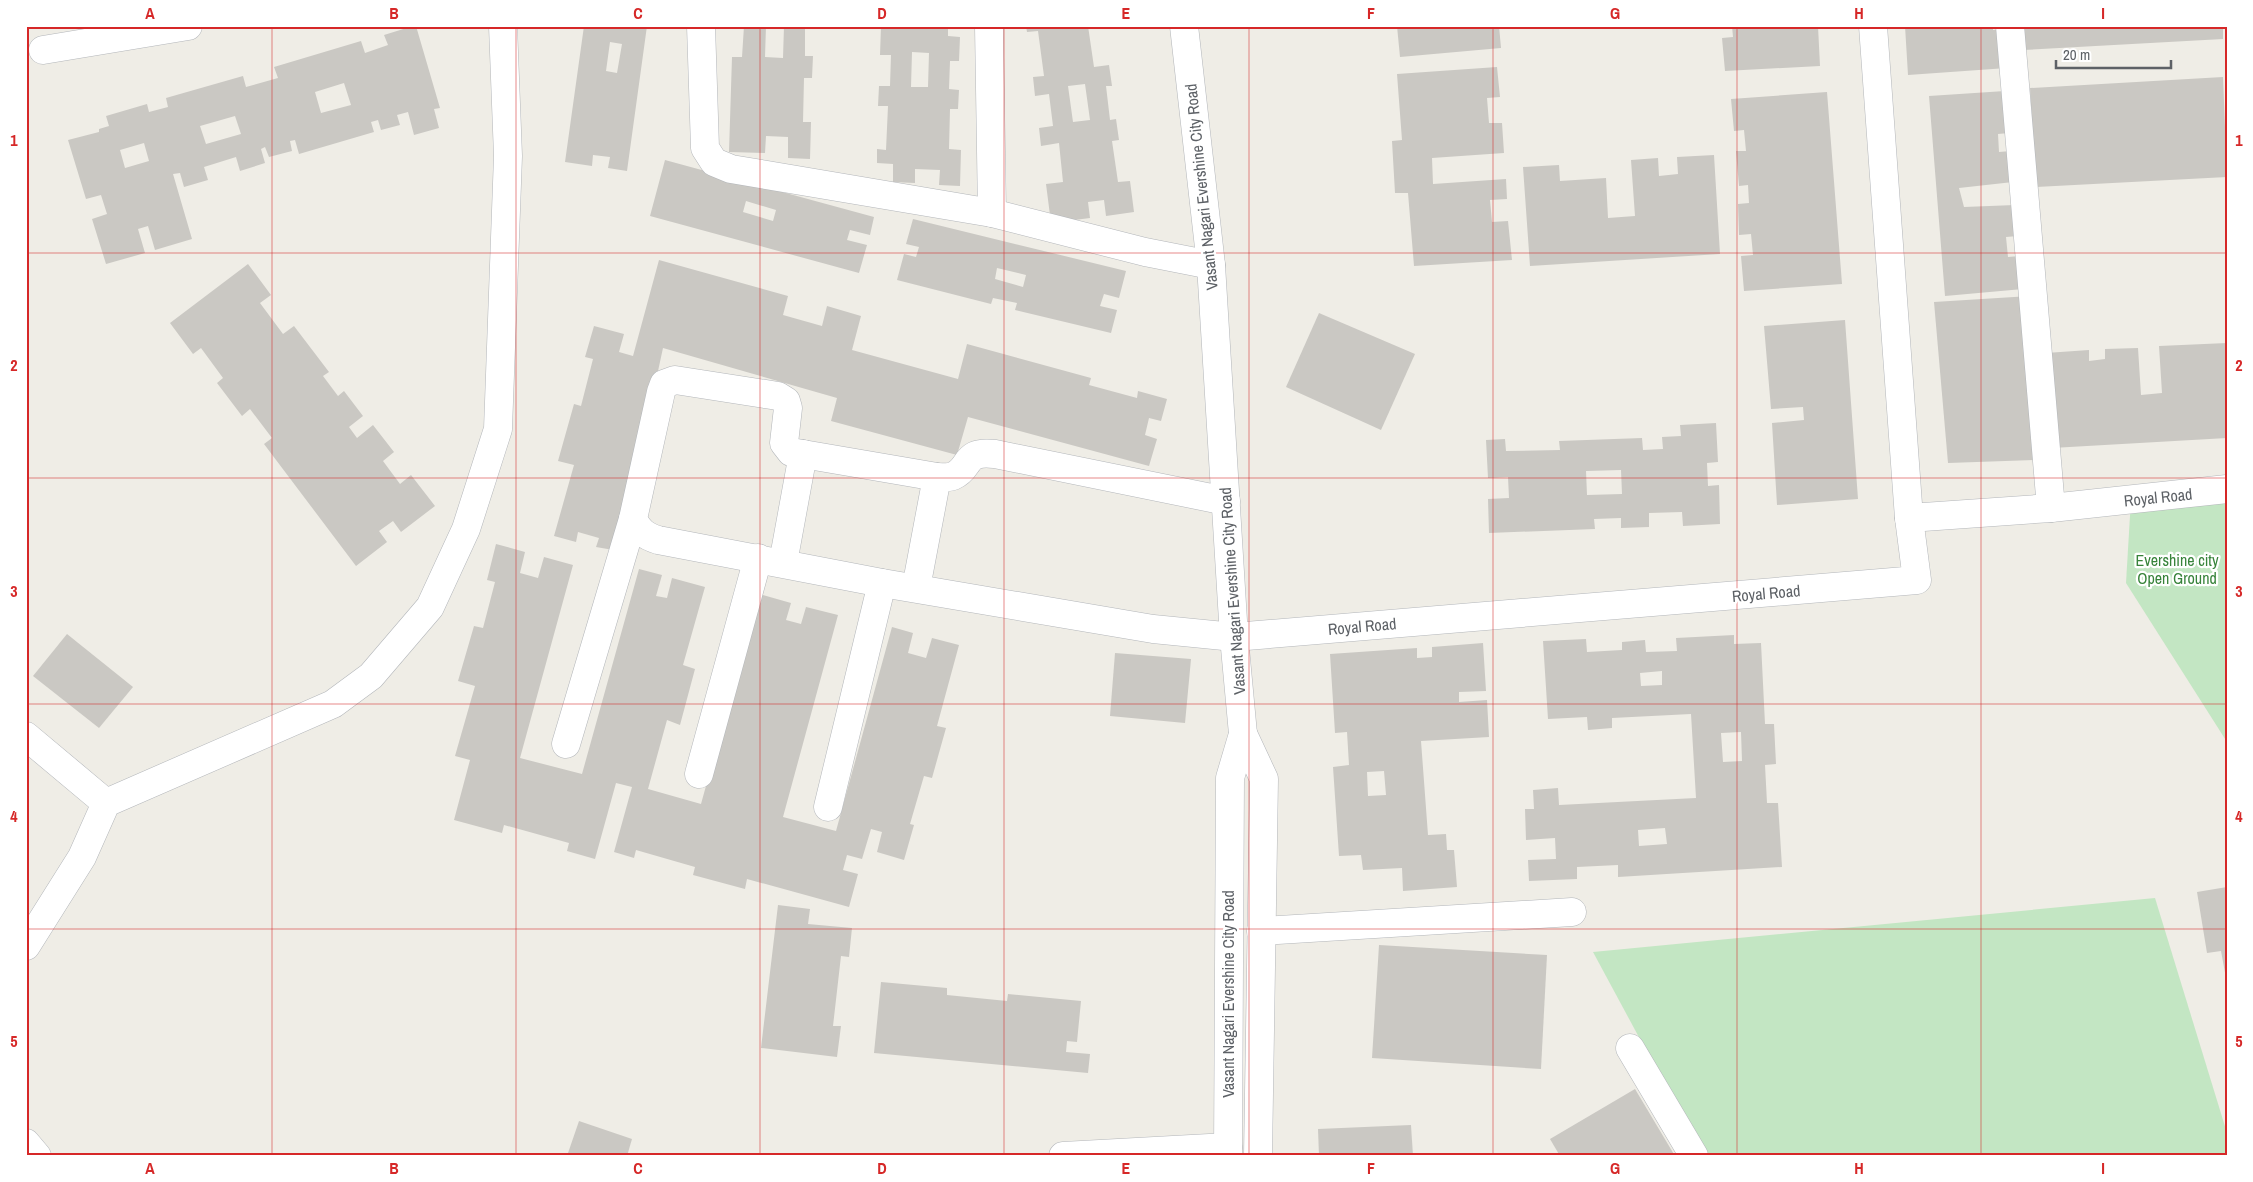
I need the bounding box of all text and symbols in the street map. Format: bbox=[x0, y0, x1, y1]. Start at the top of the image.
text: A bbox=[145, 2, 155, 24]
text: B bbox=[389, 2, 399, 24]
text: C bbox=[633, 2, 643, 24]
text: D bbox=[877, 2, 887, 24]
text: E bbox=[1122, 2, 1131, 24]
text: F bbox=[1367, 2, 1375, 24]
text: G bbox=[1610, 2, 1620, 24]
text: H bbox=[1854, 2, 1864, 24]
text: I bbox=[2101, 2, 2105, 24]
scale bar bbox=[2056, 38, 2170, 70]
text: 20 m bbox=[2063, 44, 2090, 65]
street label: Vasant Nagari Evershine City Road bbox=[1179, 83, 1223, 291]
text: 1 bbox=[10, 129, 18, 151]
text: 1 bbox=[2235, 129, 2243, 151]
text: 2 bbox=[10, 354, 18, 376]
text: 2 bbox=[2235, 354, 2243, 376]
street label: Royal Road bbox=[2123, 482, 2193, 512]
street label: Vasant Nagari Evershine City Road bbox=[1214, 487, 1250, 695]
park label: Evershine city Open Ground bbox=[2135, 549, 2219, 589]
street label: Royal Road bbox=[1731, 579, 1801, 607]
text: 3 bbox=[10, 580, 18, 602]
text: 3 bbox=[2235, 580, 2243, 602]
street label: Royal Road bbox=[1327, 612, 1397, 640]
text: 4 bbox=[10, 805, 18, 827]
text: 4 bbox=[2235, 805, 2243, 827]
street label: Vasant Nagari Evershine City Road bbox=[1217, 890, 1239, 1098]
text: 5 bbox=[10, 1030, 18, 1052]
text: 5 bbox=[2235, 1030, 2243, 1052]
text: A bbox=[145, 1157, 155, 1179]
text: B bbox=[389, 1157, 399, 1179]
text: C bbox=[633, 1157, 643, 1179]
text: D bbox=[877, 1157, 887, 1179]
text: E bbox=[1122, 1157, 1131, 1179]
text: F bbox=[1367, 1157, 1375, 1179]
text: G bbox=[1610, 1157, 1620, 1179]
text: H bbox=[1854, 1157, 1864, 1179]
text: I bbox=[2101, 1157, 2105, 1179]

